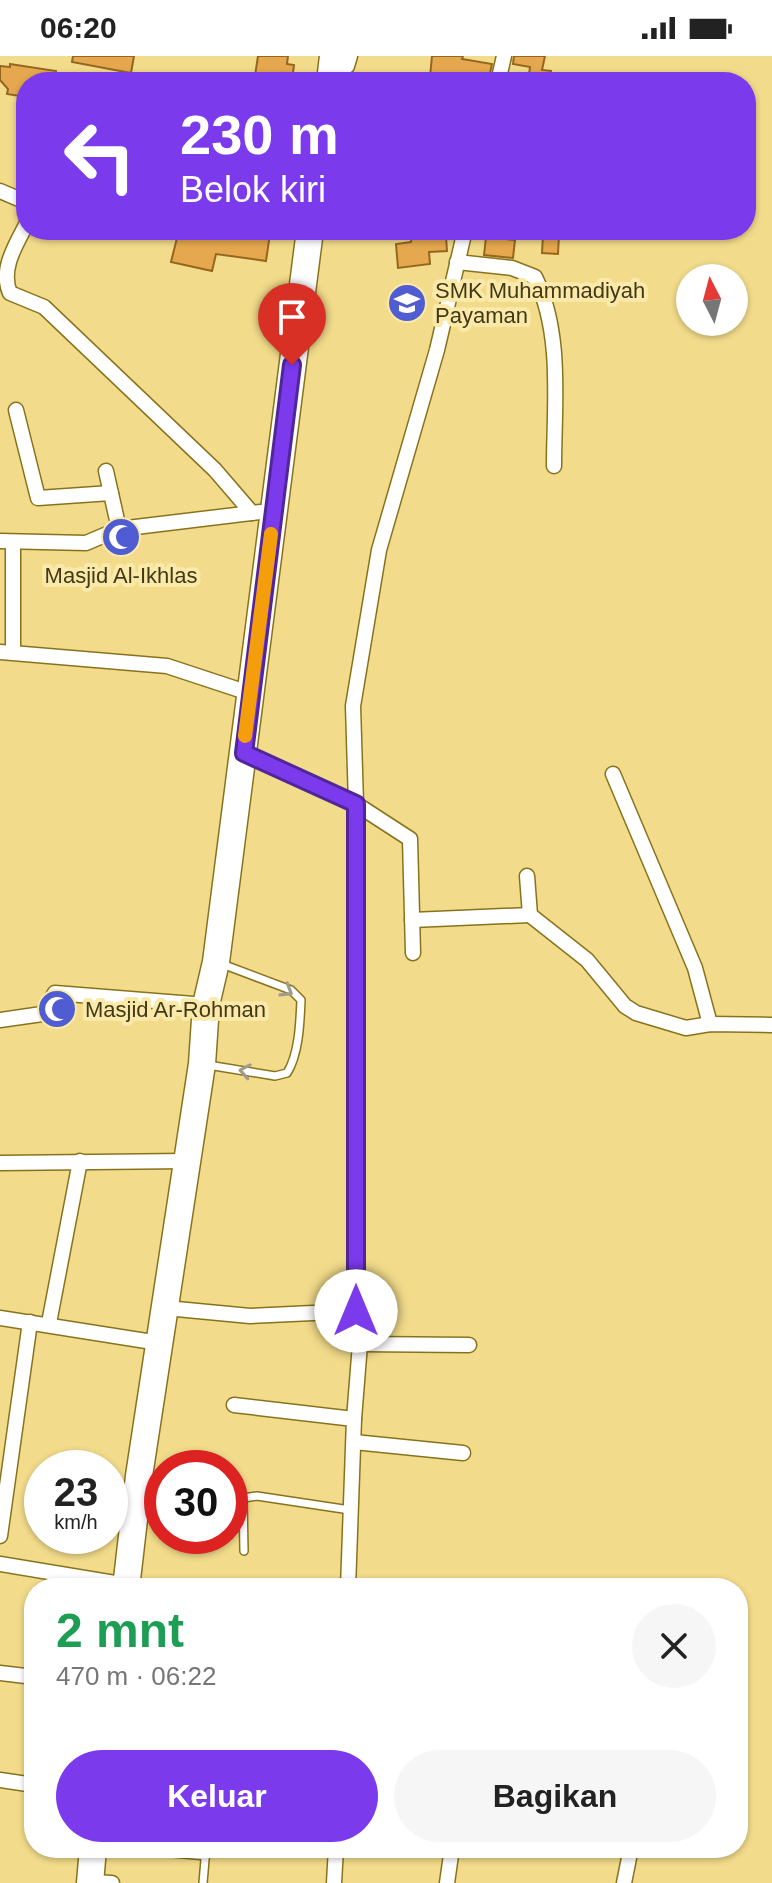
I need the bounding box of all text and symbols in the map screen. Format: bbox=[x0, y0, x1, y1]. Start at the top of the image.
text: 06:20 bbox=[40, 11, 117, 44]
text: 230 m bbox=[180, 103, 339, 166]
icon: left bbox=[48, 104, 152, 208]
text: Belok kiri bbox=[180, 169, 326, 210]
north arrow bbox=[676, 264, 748, 336]
map controls bbox=[676, 264, 748, 336]
place label: SMK Muhammadiyah Payaman bbox=[435, 278, 645, 328]
school or university icon: SMK Muhammadiyah Payaman bbox=[386, 282, 428, 324]
pin bbox=[258, 283, 326, 365]
icon: arrive bbox=[270, 295, 314, 339]
mosque icon: Masjid Al-Ikhlas bbox=[100, 516, 142, 558]
place label: Masjid Al-Ikhlas bbox=[45, 563, 197, 588]
one-way arrow bbox=[279, 982, 293, 997]
mosque icon: Masjid Ar-Rohman bbox=[36, 988, 78, 1030]
place label: Masjid Ar-Rohman bbox=[85, 997, 266, 1022]
one-way arrow bbox=[238, 1063, 251, 1080]
position arrow bbox=[314, 1269, 398, 1353]
speed limit sign: 30 bbox=[144, 1450, 248, 1554]
text: 23 bbox=[54, 1470, 98, 1514]
text: km/h bbox=[54, 1511, 98, 1533]
text: 2 mnt bbox=[56, 1604, 184, 1657]
button: close bbox=[632, 1604, 716, 1688]
text: 470 m · 06:22 bbox=[56, 1661, 216, 1691]
button: Keluar bbox=[56, 1750, 378, 1842]
button: Bagikan bbox=[394, 1750, 716, 1842]

